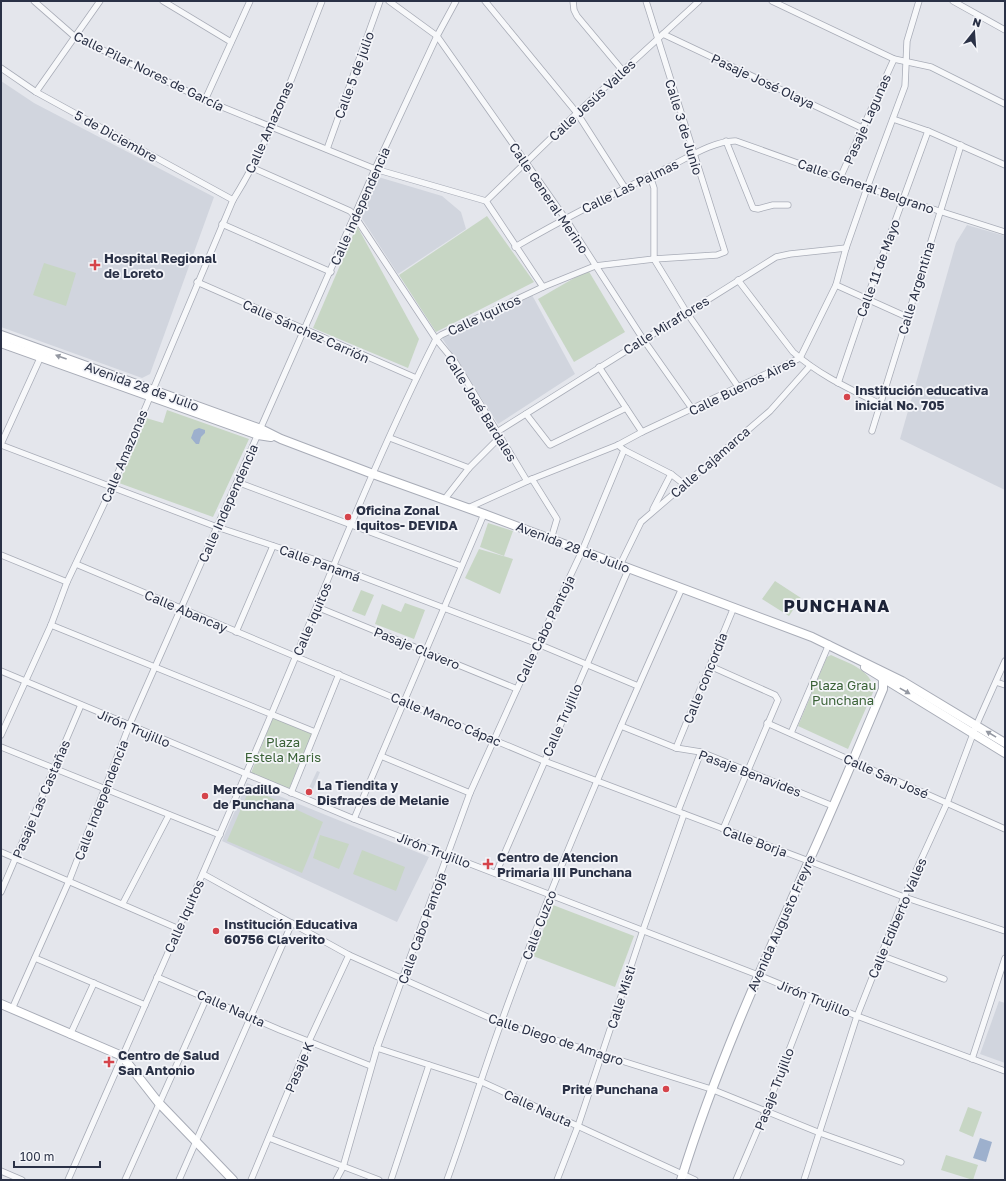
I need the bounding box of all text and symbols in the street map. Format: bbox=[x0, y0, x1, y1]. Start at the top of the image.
north arrow bbox=[954, 12, 994, 52]
text: N bbox=[971, 15, 983, 29]
street label: Calle Pilar Nores de García bbox=[71, 28, 227, 114]
street label: Calle 5 de julio bbox=[331, 29, 377, 121]
street label: Pasaje José Olaya bbox=[709, 50, 817, 112]
street label: Calle Jesús Valles bbox=[545, 56, 639, 144]
street label: Pasaje Lagunas bbox=[840, 71, 894, 167]
street label: Calle 3 de Junio bbox=[662, 77, 706, 177]
street label: Calle Amazonas bbox=[241, 78, 297, 176]
street label: 5 de Diciembre bbox=[72, 107, 160, 165]
street label: Calle General Merino bbox=[506, 140, 592, 257]
street label: Calle Independencia bbox=[327, 144, 393, 268]
street label: Calle General Belgrano bbox=[796, 155, 937, 217]
street label: Calle Las Palmas bbox=[579, 156, 681, 216]
street label: Calle 11 de Mayo bbox=[853, 217, 903, 319]
street label: Calle Argentina bbox=[894, 240, 938, 336]
place label: Hospital Regional de Loreto bbox=[104, 250, 217, 281]
marker: Hospital Regional de Loreto bbox=[89, 259, 101, 271]
street label: Calle Iquitos bbox=[445, 291, 523, 339]
street label: Calle Miraflores bbox=[620, 292, 712, 358]
street label: Calle Sánchez Carrión bbox=[240, 296, 372, 366]
street label: Calle Joaé Bardales bbox=[442, 352, 520, 465]
one-way arrow bbox=[55, 353, 67, 359]
street label: Calle Buenos Aires bbox=[686, 353, 798, 419]
street label: Avenida 28 de Julio bbox=[83, 358, 202, 414]
place label: Institución educativa inicial No. 705 bbox=[855, 382, 989, 413]
marker: Institución educativa inicial No. 705 bbox=[842, 392, 852, 402]
street label: Calle Amazonas bbox=[97, 407, 151, 505]
street label: Calle Cajamarca bbox=[667, 423, 753, 501]
street label: Calle Independencia bbox=[195, 441, 261, 565]
place label: Oficina Zonal Iquitos- DEVIDA bbox=[356, 502, 458, 533]
marker: Oficina Zonal Iquitos- DEVIDA bbox=[343, 512, 353, 522]
street label: Avenida 28 de Julio bbox=[514, 518, 632, 576]
street label: Calle Panamá bbox=[277, 541, 363, 585]
street label: Calle Cabo Pantoja bbox=[512, 573, 578, 685]
street label: Calle Iquitos bbox=[289, 580, 335, 658]
street label: Calle Abancay bbox=[142, 586, 231, 636]
district label: PUNCHANA bbox=[784, 595, 890, 616]
street label: Pasaje Clavero bbox=[372, 623, 463, 673]
street label: Calle concordia bbox=[679, 630, 731, 726]
park label: Plaza Grau Punchana bbox=[810, 677, 876, 708]
street label: Calle Trujillo bbox=[539, 681, 585, 759]
street label: Calle Manco Cápac bbox=[388, 688, 504, 750]
one-way arrow bbox=[899, 688, 910, 695]
street label: Jirón Trujillo bbox=[95, 706, 173, 751]
one-way arrow bbox=[985, 731, 997, 738]
park label: Plaza Estela Maris bbox=[245, 734, 321, 765]
street label: Pasaje Las Castañas bbox=[9, 737, 73, 861]
street label: Calle Independencia bbox=[71, 737, 131, 863]
street label: Pasaje Benavides bbox=[696, 746, 804, 800]
street label: Calle San José bbox=[841, 750, 931, 802]
place label: La Tiendita y Disfraces de Melanie bbox=[317, 777, 449, 808]
place label: Mercadillo de Punchana bbox=[213, 781, 295, 812]
marker: La Tiendita y Disfraces de Melanie bbox=[304, 787, 314, 797]
marker: Mercadillo de Punchana bbox=[200, 791, 210, 801]
street label: Calle Borja bbox=[721, 822, 789, 860]
street label: Jirón Trujillo bbox=[395, 829, 473, 871]
place label: Centro de Atencion Primaria III Punchana bbox=[497, 849, 632, 880]
street label: Avenida Augusto Freyre bbox=[744, 852, 818, 994]
street label: Calle Ediberto Valles bbox=[864, 855, 930, 981]
marker: Centro de Atencion Primaria III Punchana bbox=[482, 858, 494, 870]
street label: Calle Cabo Pantoja bbox=[394, 870, 450, 986]
street label: Calle Iquitos bbox=[161, 877, 207, 955]
street label: Calle Cuzco bbox=[518, 888, 560, 962]
place label: Institución Educativa 60756 Claverito bbox=[224, 916, 358, 947]
marker: Institución Educativa 60756 Claverito bbox=[211, 926, 221, 936]
street label: Calle Misti bbox=[603, 963, 639, 1031]
street label: Jirón Trujillo bbox=[775, 976, 853, 1020]
street label: Calle Nauta bbox=[194, 986, 268, 1030]
street label: Calle Diego de Amagro bbox=[486, 1010, 626, 1069]
street label: Pasaje K bbox=[281, 1039, 317, 1095]
street label: Pasaje Trujillo bbox=[751, 1045, 797, 1132]
place label: Centro de Salud San Antonio bbox=[118, 1047, 219, 1078]
marker: Centro de Salud San Antonio bbox=[103, 1056, 115, 1068]
place label: Prite Punchana bbox=[562, 1081, 658, 1097]
marker: Prite Punchana bbox=[661, 1084, 671, 1094]
street label: Calle Nauta bbox=[501, 1086, 575, 1130]
scale bar bbox=[14, 1143, 100, 1169]
text: 100 m bbox=[20, 1149, 54, 1164]

